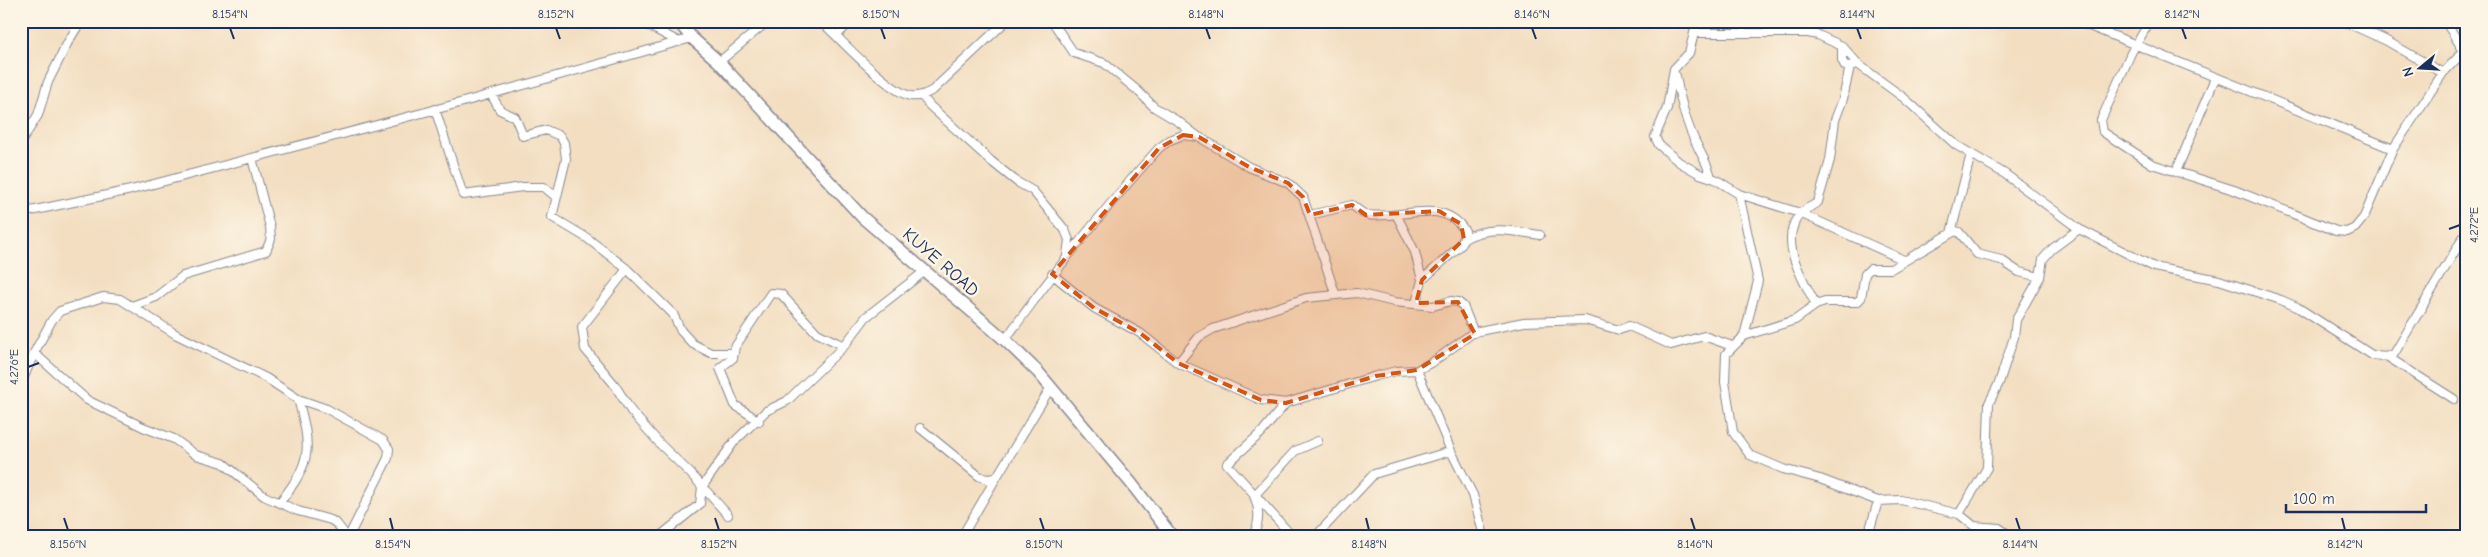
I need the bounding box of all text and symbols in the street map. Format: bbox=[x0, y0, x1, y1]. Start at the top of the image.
text: 8.154°N bbox=[212, 7, 248, 21]
text: 8.152°N bbox=[538, 7, 574, 21]
text: 8.150°N bbox=[862, 7, 900, 21]
text: 8.148°N bbox=[1188, 7, 1224, 21]
text: 8.146°N bbox=[1514, 7, 1550, 21]
text: 8.144°N bbox=[1839, 7, 1875, 21]
text: 8.142°N bbox=[2164, 7, 2200, 21]
north arrow bbox=[2396, 42, 2446, 92]
text: N bbox=[2399, 65, 2418, 79]
text: 4.272°E bbox=[2467, 207, 2481, 243]
street label: KUYE ROAD bbox=[898, 224, 983, 301]
text: 4.276°E bbox=[7, 349, 21, 385]
scale bar bbox=[2286, 482, 2426, 514]
text: 100 m bbox=[2293, 490, 2335, 508]
text: 8.156°N bbox=[50, 537, 86, 551]
text: 8.154°N bbox=[375, 537, 411, 551]
text: 8.152°N bbox=[701, 537, 737, 551]
text: 8.150°N bbox=[1025, 537, 1063, 551]
text: 8.148°N bbox=[1351, 537, 1387, 551]
text: 8.146°N bbox=[1677, 537, 1713, 551]
text: 8.144°N bbox=[2002, 537, 2038, 551]
text: 8.142°N bbox=[2327, 537, 2363, 551]

